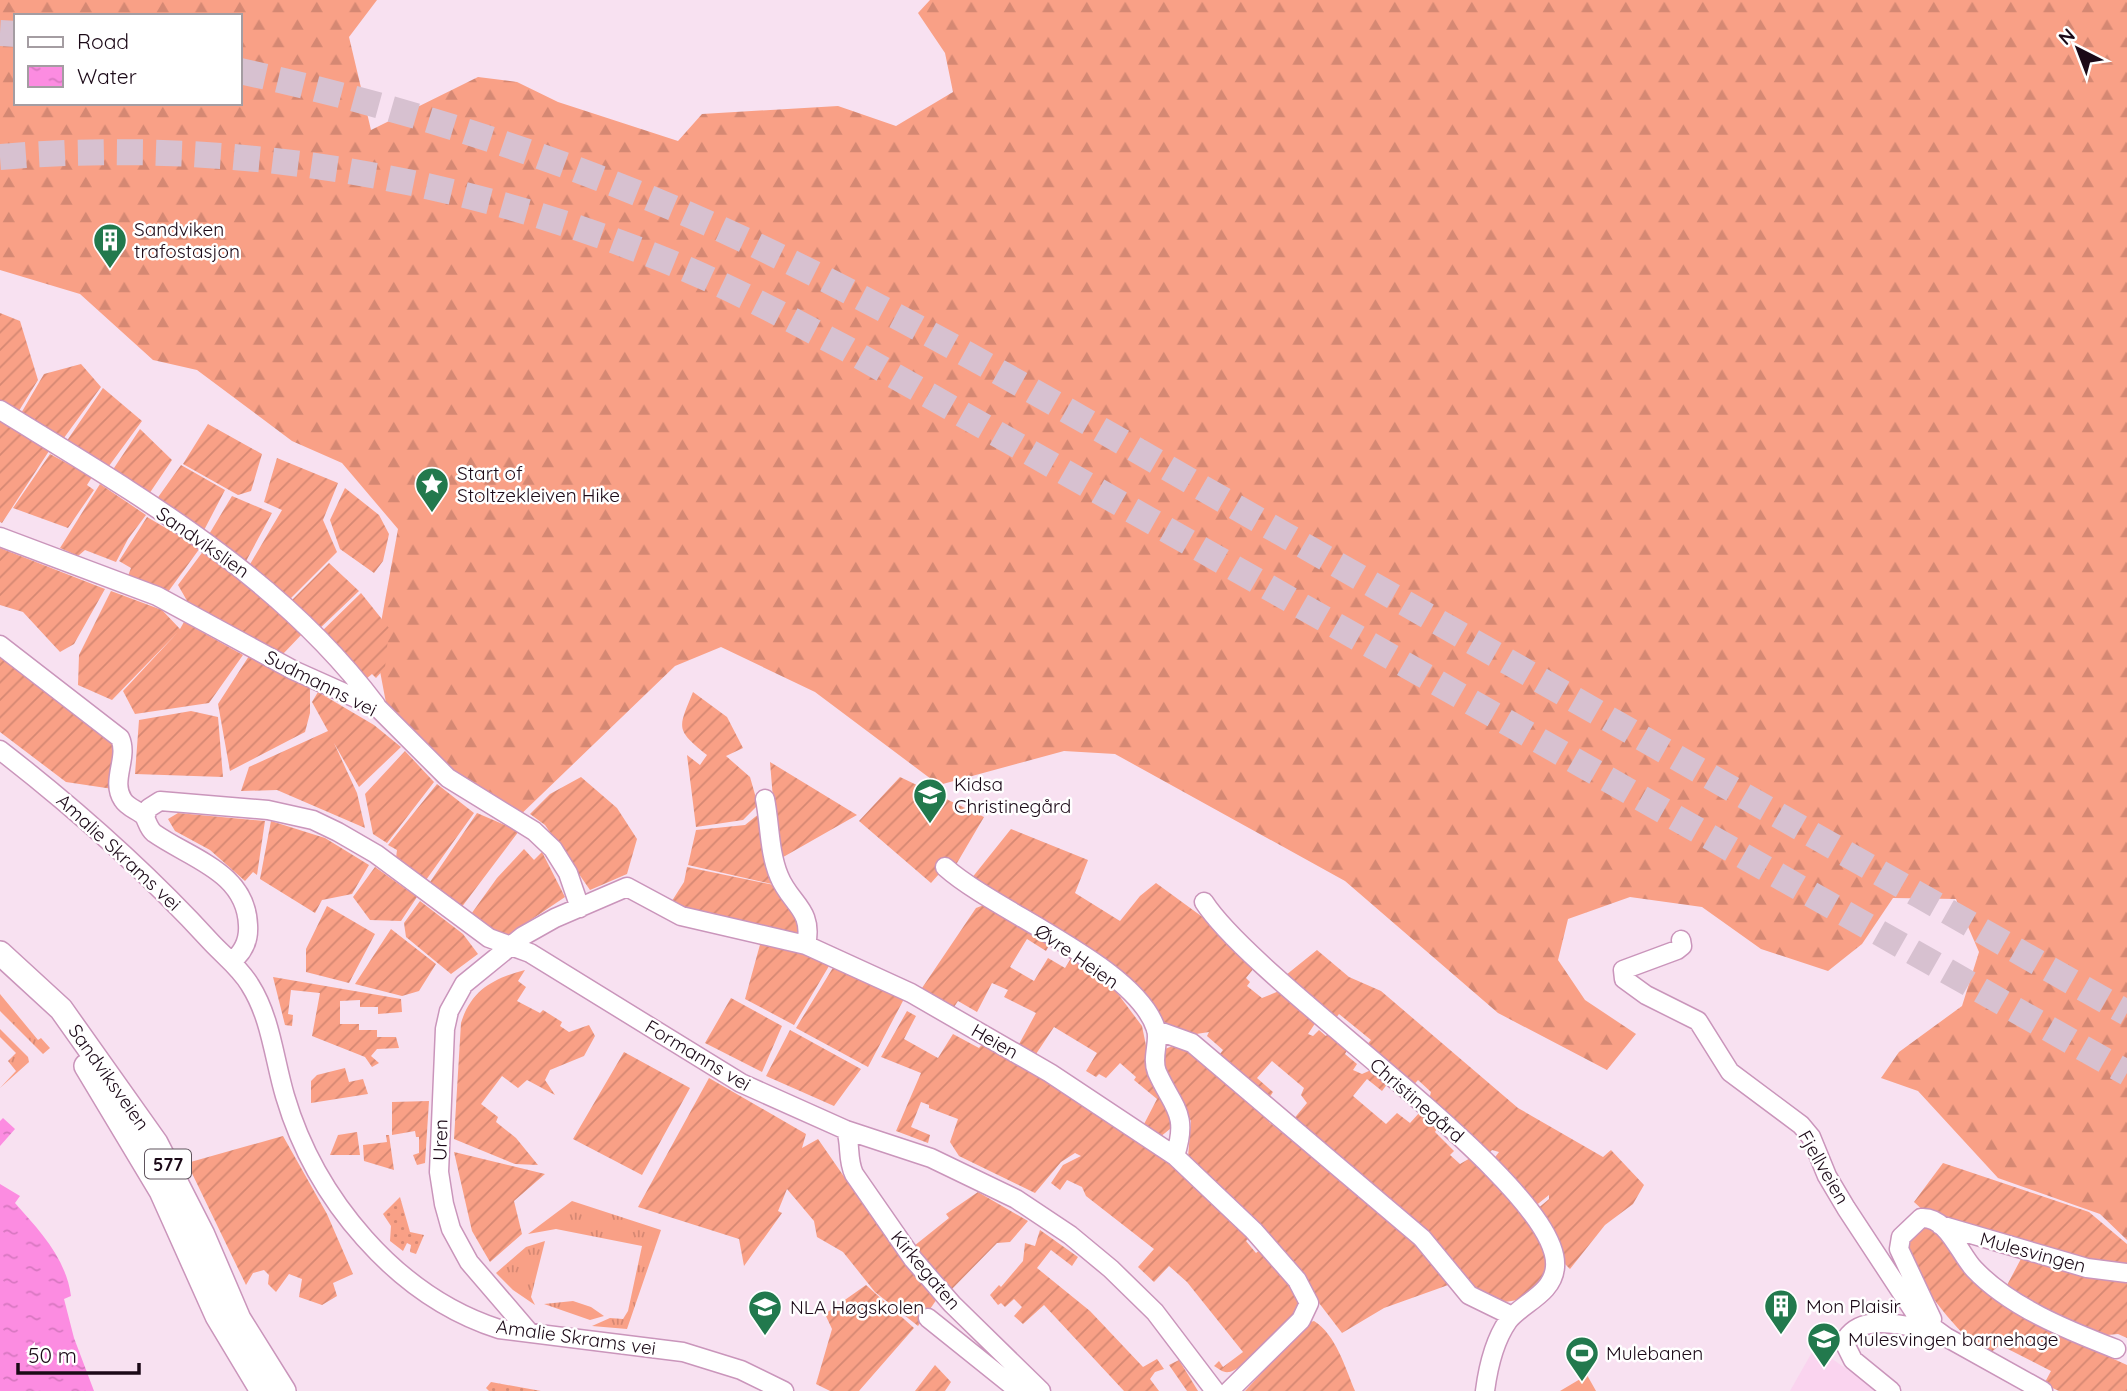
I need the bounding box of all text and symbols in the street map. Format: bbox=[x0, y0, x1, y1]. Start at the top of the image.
legend bbox=[14, 14, 242, 105]
north arrow bbox=[2043, 14, 2113, 84]
text: N bbox=[2053, 23, 2080, 50]
text: Road bbox=[77, 28, 129, 54]
text: Water bbox=[77, 63, 137, 89]
place label: Sandviken trafostasjon bbox=[134, 217, 240, 263]
building icon: Sandviken trafostasjon bbox=[91, 221, 129, 270]
place label: Start of Stoltzekleiven Hike bbox=[457, 461, 620, 507]
place icon: Start of Stoltzekleiven Hike bbox=[413, 465, 451, 514]
street label: Sandvikslien bbox=[152, 501, 254, 583]
street label: Sudmanns vei bbox=[261, 644, 381, 722]
place label: Kidsa Christinegård bbox=[954, 772, 1071, 818]
school or university icon: Kidsa Christinegård bbox=[911, 776, 949, 825]
street label: Amalie Skrams vei bbox=[52, 788, 186, 916]
street label: Øvre Heien bbox=[1030, 918, 1124, 994]
street label: Formanns vei bbox=[641, 1014, 755, 1096]
street label: Heien bbox=[967, 1018, 1023, 1064]
street label: Sandviksveien bbox=[63, 1019, 155, 1135]
street label: Christinegård bbox=[1365, 1052, 1469, 1148]
street label: Uren bbox=[427, 1119, 453, 1161]
street label: Fjellveien bbox=[1793, 1126, 1855, 1208]
road number: 577 bbox=[145, 1149, 191, 1178]
street label: Kirkegaten bbox=[886, 1226, 966, 1314]
street label: Mulesvingen bbox=[1977, 1226, 2089, 1278]
building icon: Mon Plaisir bbox=[1762, 1287, 1800, 1336]
school or university icon: NLA Høgskolen bbox=[746, 1288, 784, 1337]
place label: Mon Plaisir bbox=[1806, 1294, 1902, 1318]
place label: NLA Høgskolen bbox=[790, 1295, 924, 1319]
street label: Amalie Skrams vei bbox=[495, 1314, 657, 1360]
school or university icon: Mulesvingen barnehage bbox=[1805, 1320, 1843, 1369]
place label: Mulesvingen barnehage bbox=[1848, 1327, 2058, 1351]
scale bar bbox=[18, 1332, 138, 1376]
sports icon: Mulebanen bbox=[1563, 1334, 1601, 1383]
place label: Mulebanen bbox=[1606, 1341, 1703, 1365]
text: 50 m bbox=[28, 1342, 77, 1368]

